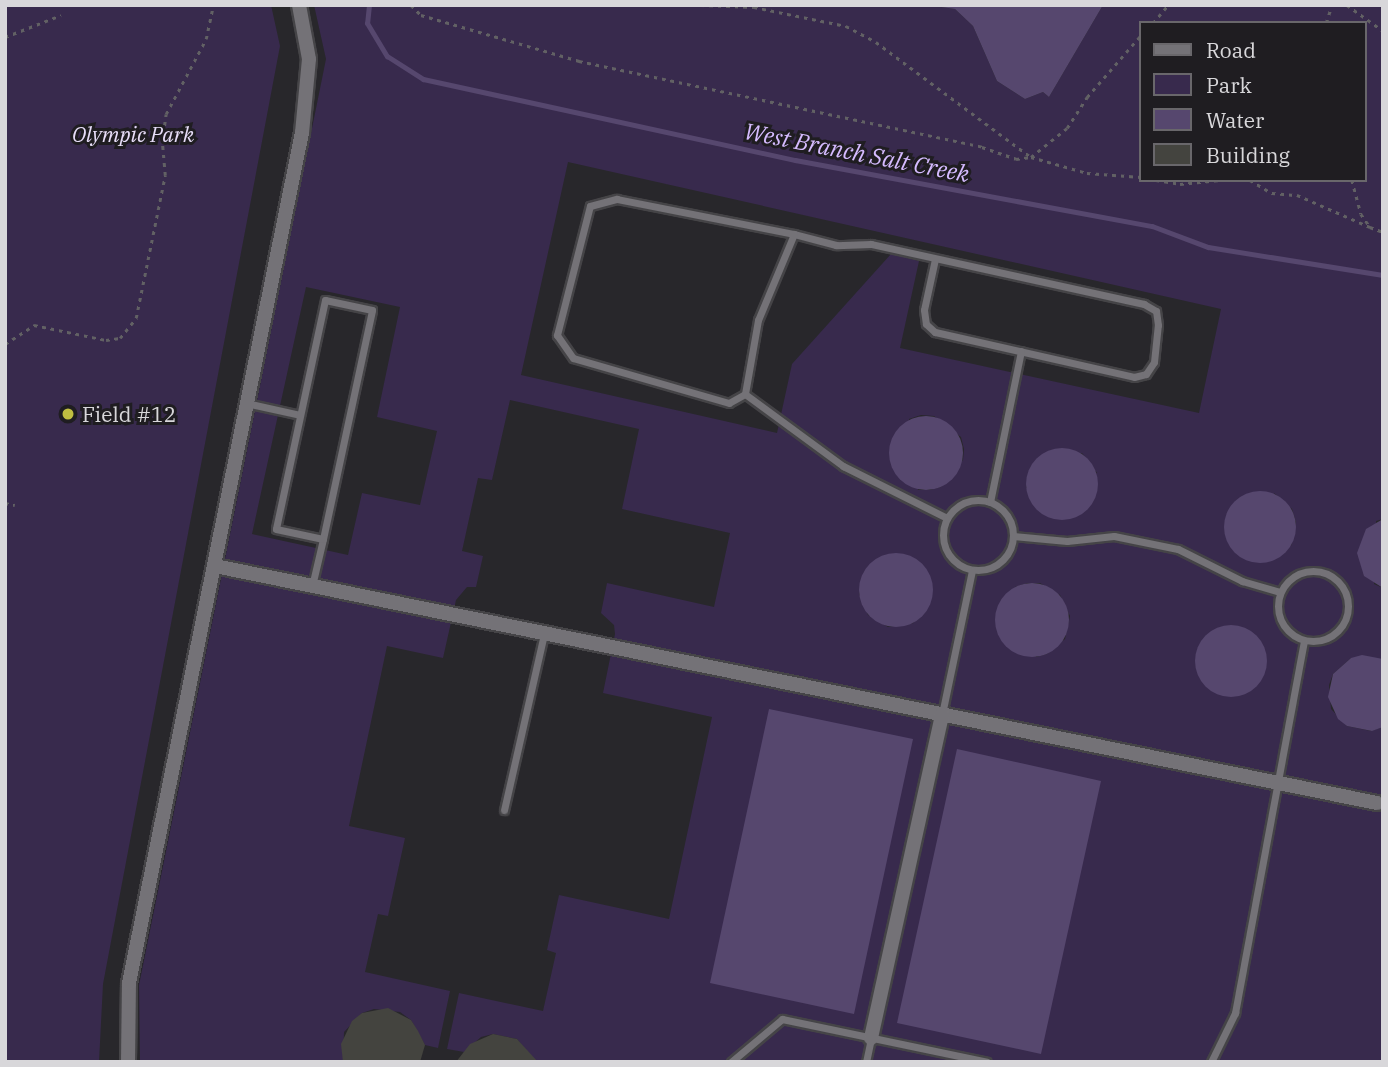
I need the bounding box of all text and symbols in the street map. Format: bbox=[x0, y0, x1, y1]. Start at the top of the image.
legend bbox=[1140, 21, 1367, 182]
text: Road bbox=[1206, 36, 1256, 64]
text: Park bbox=[1206, 71, 1252, 99]
text: Water bbox=[1206, 106, 1264, 134]
water label: West Branch Salt Creek bbox=[742, 117, 972, 187]
park label: Olympic Park bbox=[72, 121, 194, 147]
text: Building bbox=[1206, 141, 1290, 169]
place label: Field #12 bbox=[82, 401, 176, 427]
marker: Field #12 bbox=[60, 406, 76, 422]

